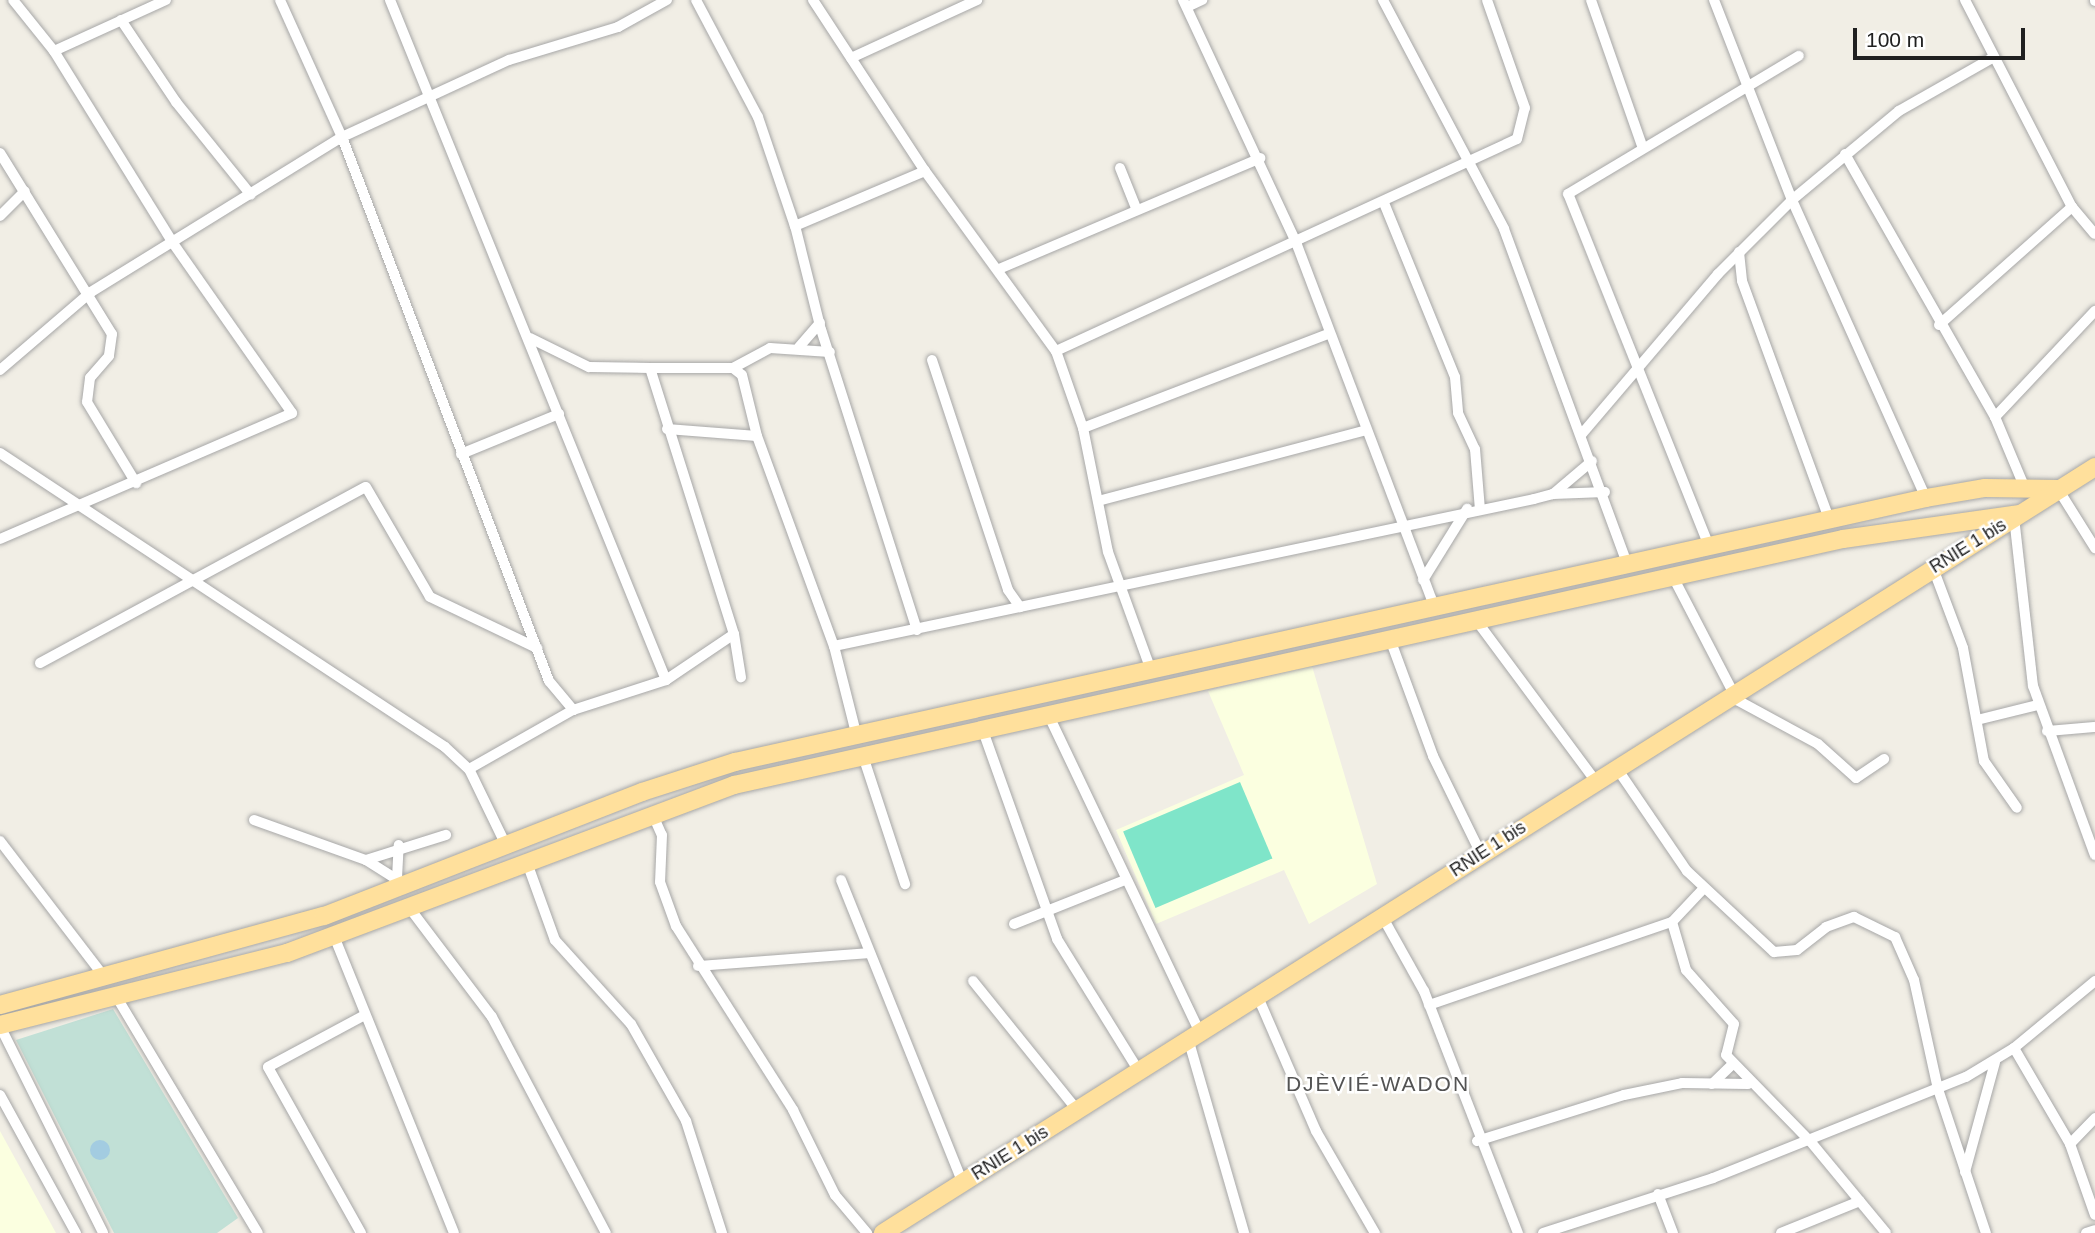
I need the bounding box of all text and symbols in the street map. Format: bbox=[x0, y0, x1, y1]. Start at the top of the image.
scale bar bbox=[1857, 14, 2028, 58]
text: 100 m bbox=[1866, 28, 1924, 51]
street label: RNIE 1 bis bbox=[1926, 514, 2010, 578]
street label: RNIE 1 bis bbox=[1446, 817, 1530, 881]
district label: DJÈVIÉ-WADON bbox=[1287, 1071, 1469, 1097]
street label: RNIE 1 bis bbox=[968, 1121, 1052, 1185]

